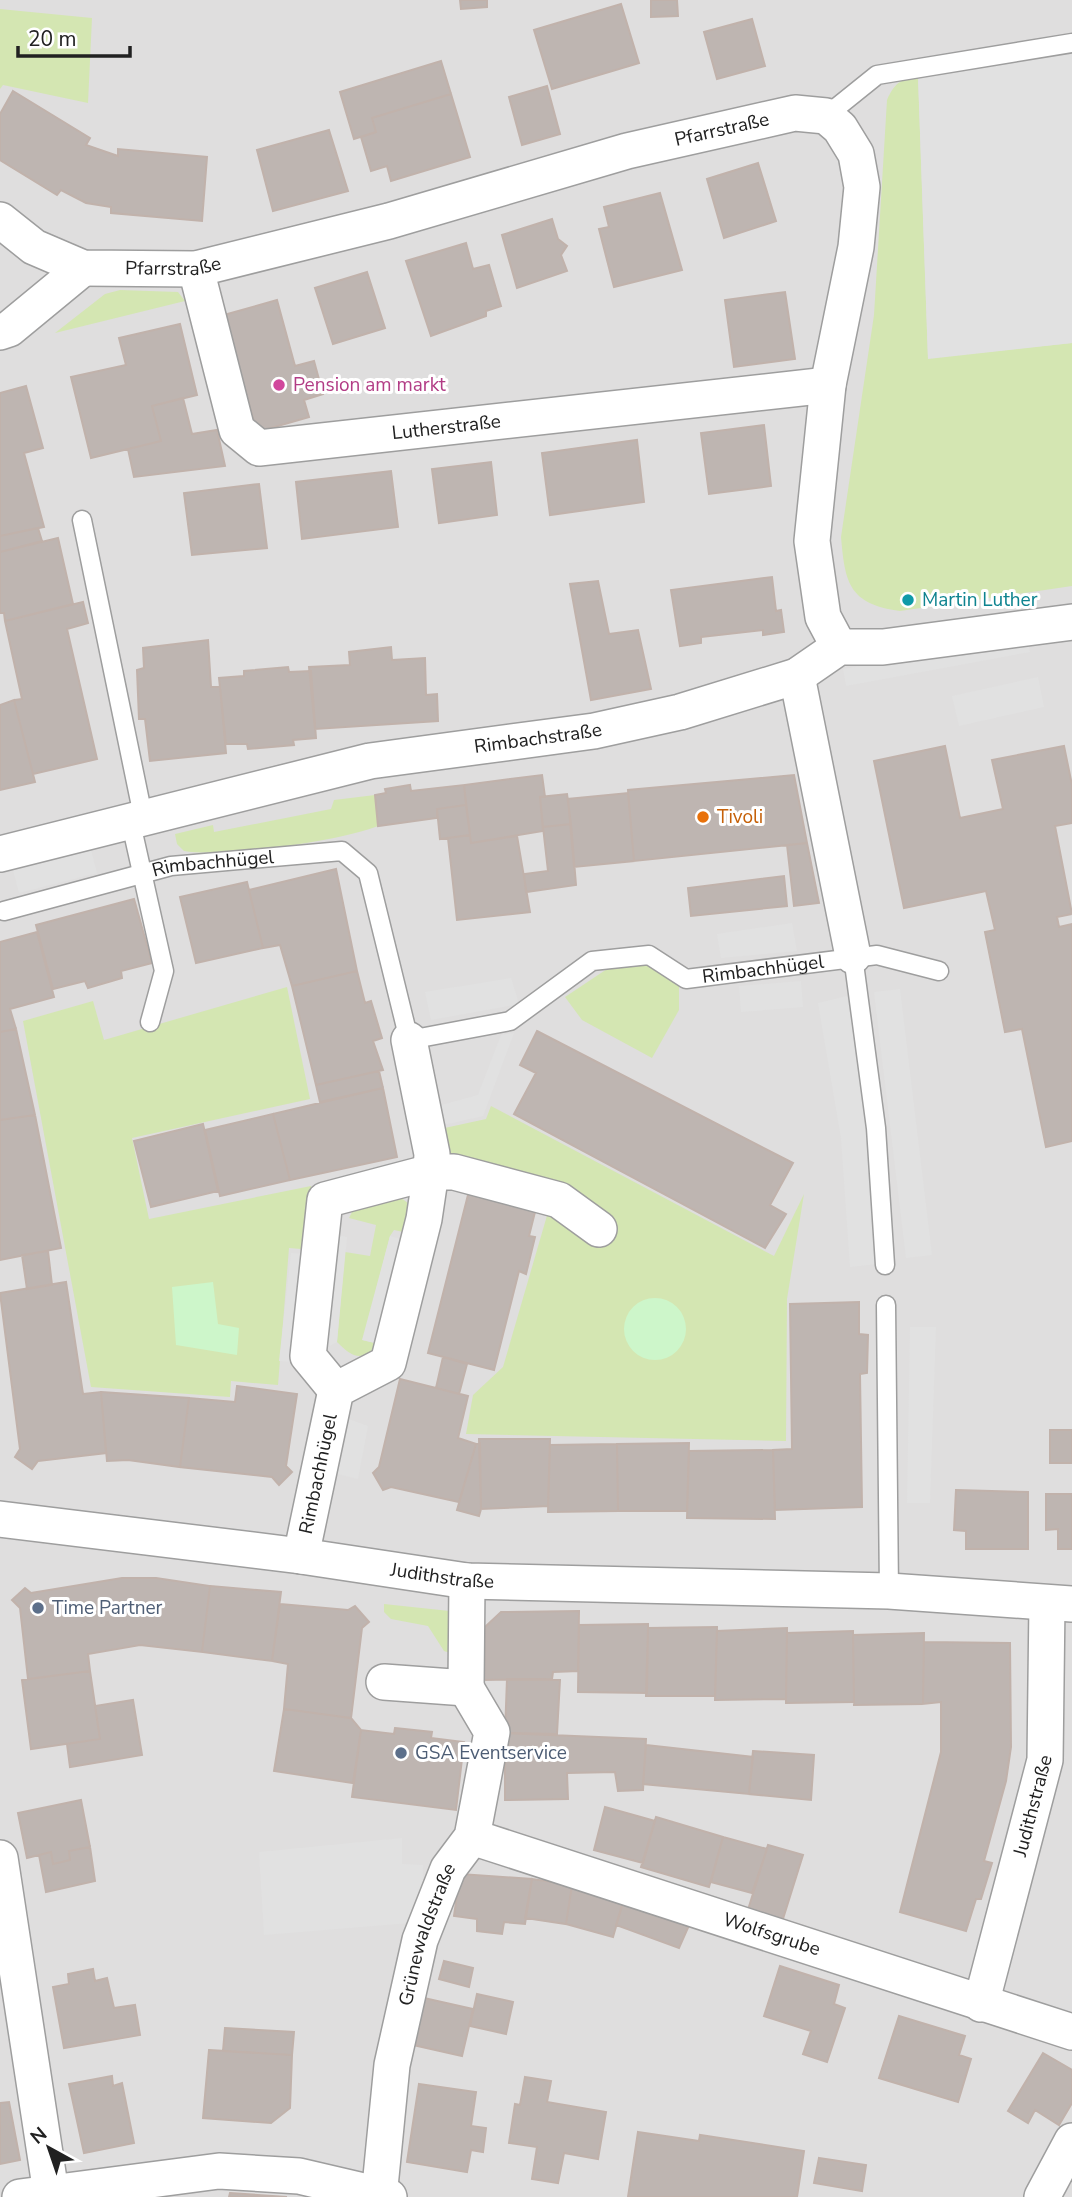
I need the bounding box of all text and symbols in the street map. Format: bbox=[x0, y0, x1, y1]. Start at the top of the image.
scale bar bbox=[18, 14, 130, 58]
text: 20 m bbox=[28, 25, 77, 53]
street label: Pfarrstraße bbox=[672, 106, 772, 153]
street label: Pfarrstraße bbox=[125, 250, 224, 282]
place label: Pension am markt bbox=[293, 372, 446, 398]
marker: Pension am markt bbox=[271, 377, 287, 393]
street label: Lutherstraße bbox=[390, 408, 502, 446]
place label: Martin Luther bbox=[922, 587, 1038, 613]
marker: Martin Luther bbox=[900, 592, 916, 608]
street label: Rimbachstraße bbox=[473, 717, 604, 760]
place label: Tivoli bbox=[717, 804, 763, 830]
marker: Tivoli bbox=[695, 809, 711, 825]
street label: Rimbachhügel bbox=[149, 844, 275, 884]
street label: Rimbachhügel bbox=[701, 949, 826, 990]
street label: Rimbachhügel bbox=[293, 1411, 344, 1536]
street label: Judithstraße bbox=[388, 1557, 494, 1595]
place label: Time Partner bbox=[52, 1595, 163, 1621]
marker: Time Partner bbox=[30, 1600, 46, 1616]
place label: GSA Eventservice bbox=[415, 1740, 567, 1766]
marker: GSA Eventservice bbox=[393, 1745, 409, 1761]
street label: Judithstraße bbox=[1007, 1752, 1059, 1860]
street label: Grünewaldstraße bbox=[393, 1857, 462, 2008]
street label: Wolfsgrube bbox=[719, 1906, 824, 1962]
north arrow bbox=[14, 2113, 84, 2183]
text: N bbox=[25, 2121, 53, 2150]

